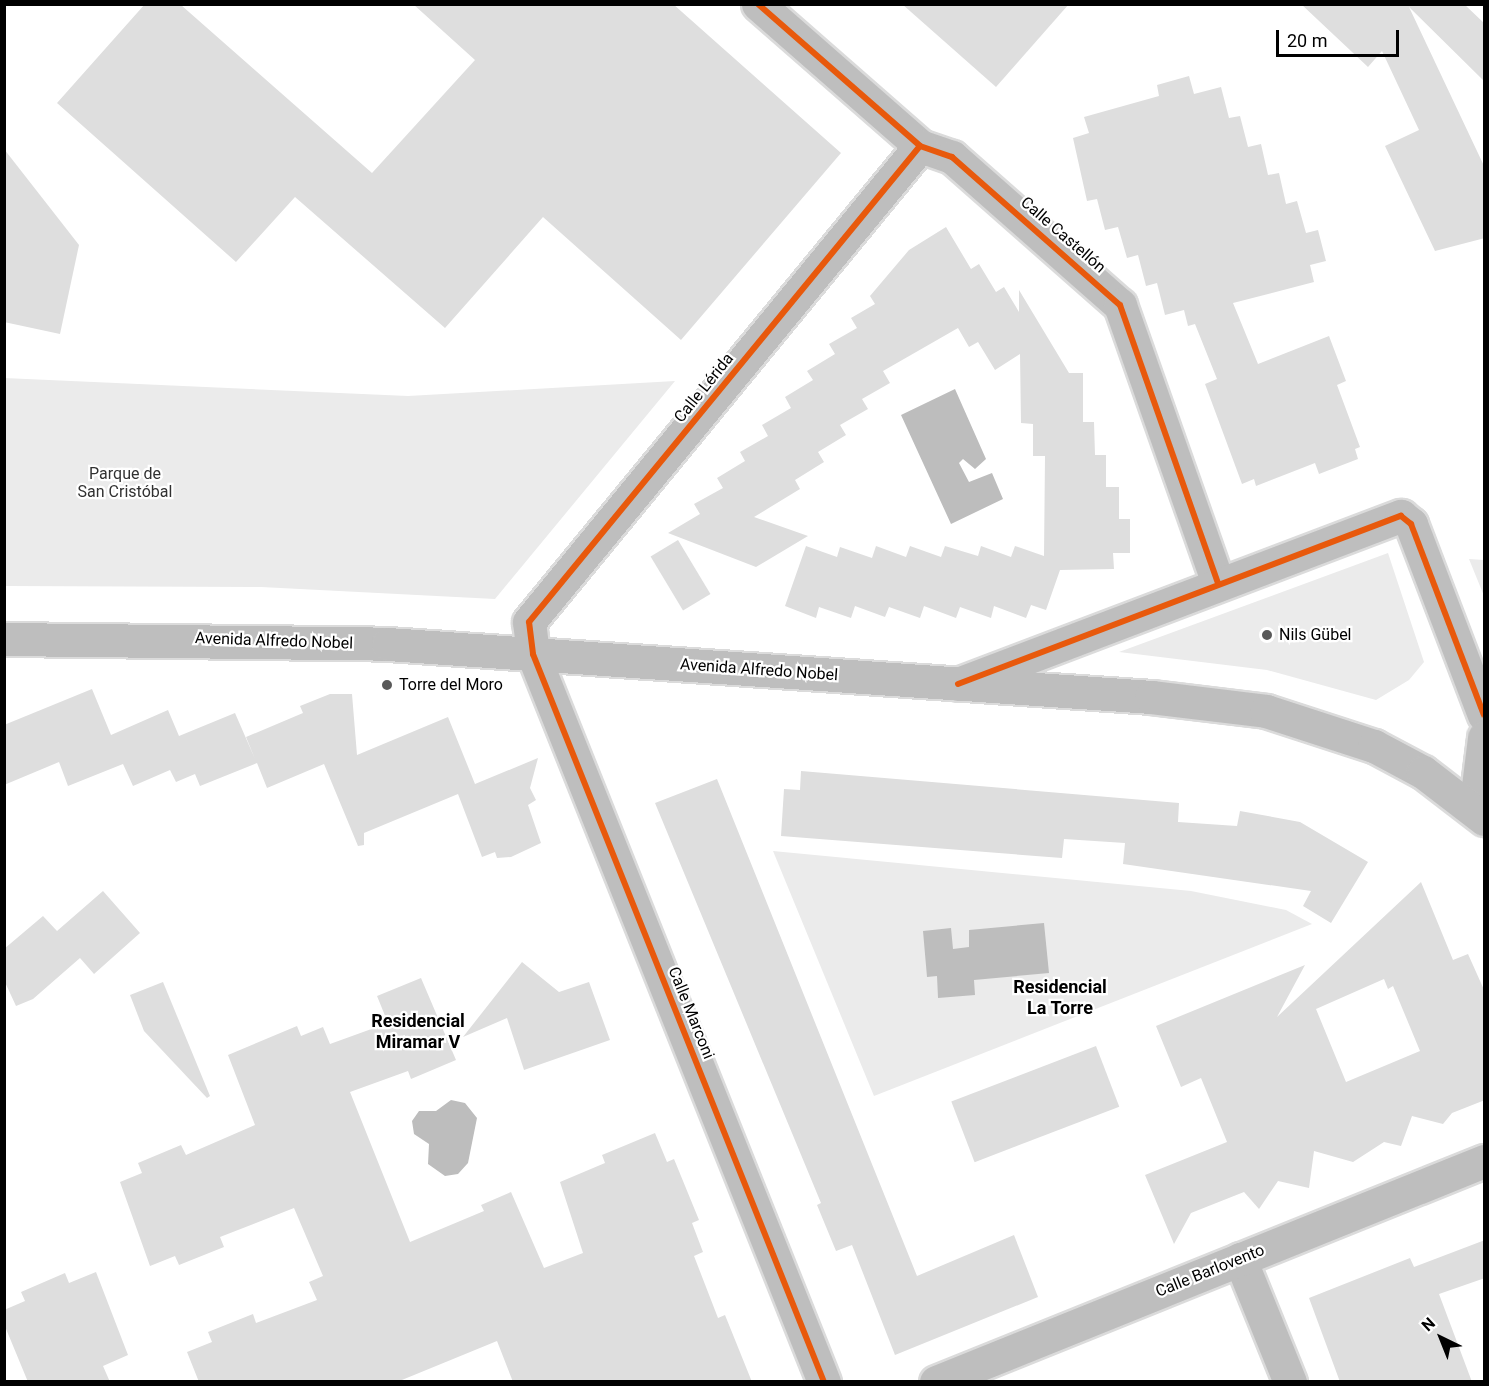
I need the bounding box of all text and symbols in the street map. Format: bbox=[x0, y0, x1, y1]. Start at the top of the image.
scale bar bbox=[1279, 18, 1402, 56]
text: 20 m bbox=[1287, 30, 1327, 51]
street label: Calle Castellón bbox=[1017, 193, 1109, 277]
street label: Calle Lérida bbox=[670, 350, 738, 426]
park label: Parque de San Cristóbal bbox=[78, 464, 172, 502]
place label: Nils Gübel bbox=[1279, 625, 1352, 645]
marker: Nils Gübel bbox=[1260, 628, 1274, 642]
street label: Avenida Alfredo Nobel bbox=[195, 629, 353, 653]
street label: Avenida Alfredo Nobel bbox=[679, 655, 839, 685]
place label: Torre del Moro bbox=[399, 675, 503, 695]
marker: Torre del Moro bbox=[380, 678, 394, 692]
street label: Calle Marconi bbox=[664, 964, 718, 1062]
district label: Residencial La Torre bbox=[1013, 977, 1107, 1020]
district label: Residencial Miramar V bbox=[371, 1011, 465, 1054]
street label: Calle Barlovento bbox=[1153, 1240, 1267, 1302]
north arrow bbox=[1411, 1308, 1471, 1368]
text: N bbox=[1418, 1314, 1439, 1335]

